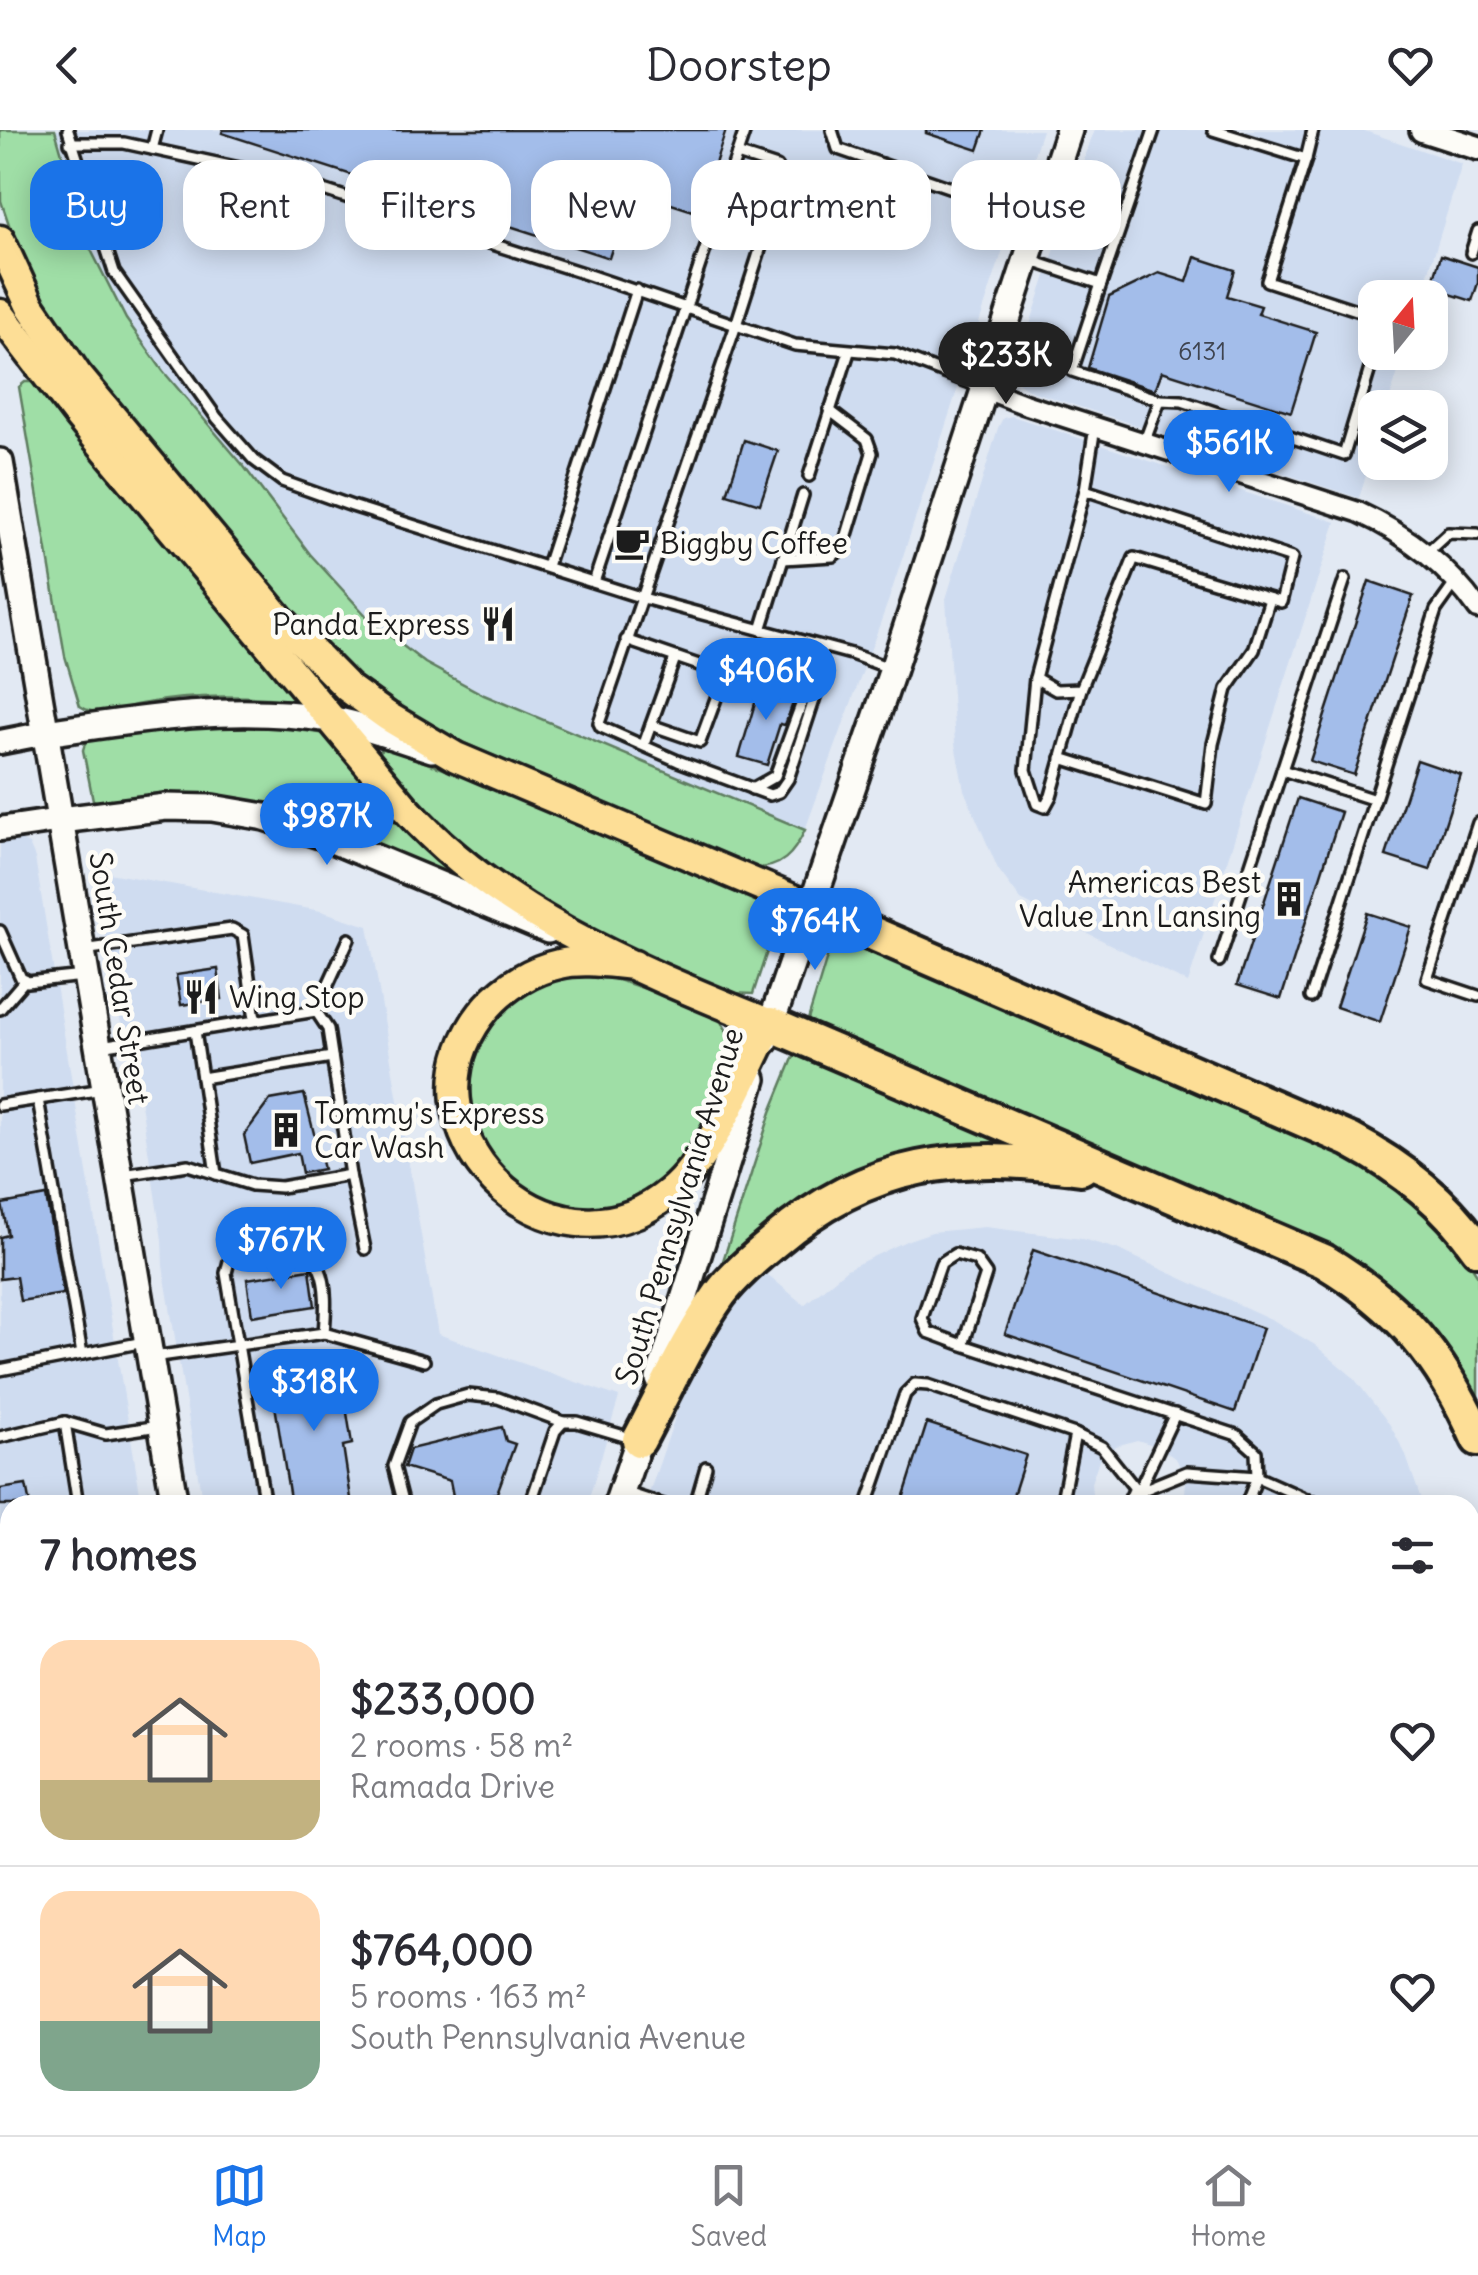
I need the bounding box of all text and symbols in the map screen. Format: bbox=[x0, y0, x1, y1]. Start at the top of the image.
text: Doorstep bbox=[646, 37, 832, 93]
icon: back bbox=[40, 38, 95, 93]
icon: heart bbox=[1383, 38, 1438, 93]
chip: Buy bbox=[30, 160, 163, 250]
chip: Rent bbox=[183, 160, 325, 250]
chip: Filters bbox=[345, 160, 511, 250]
chip: New bbox=[531, 160, 671, 250]
chip: Apartment bbox=[691, 160, 931, 250]
chip: House bbox=[951, 160, 1121, 250]
north arrow bbox=[1358, 280, 1448, 370]
map controls bbox=[1358, 280, 1448, 480]
pin: $233K bbox=[936, 322, 1076, 407]
text: $233K bbox=[960, 334, 1052, 375]
house number: 6131 bbox=[1178, 335, 1226, 367]
button: layers bbox=[1358, 390, 1448, 480]
pin: $561K bbox=[1159, 410, 1299, 495]
text: $561K bbox=[1185, 422, 1273, 463]
cafe icon: Biggby Coffee bbox=[613, 524, 651, 562]
place label: Biggby Coffee bbox=[660, 524, 848, 562]
place label: Panda Express bbox=[272, 605, 470, 643]
restaurant icon: Panda Express bbox=[479, 605, 517, 643]
pin: $406K bbox=[696, 638, 836, 723]
text: $406K bbox=[718, 650, 814, 691]
pin: $987K bbox=[257, 783, 397, 868]
text: $987K bbox=[282, 795, 372, 836]
street label: South Cedar Street bbox=[81, 849, 159, 1107]
place label: Americas Best Value Inn Lansing bbox=[1019, 863, 1261, 935]
building icon: Americas Best Value Inn Lansing bbox=[1270, 880, 1308, 918]
pin: $764K bbox=[745, 888, 885, 973]
text: $764K bbox=[770, 900, 860, 941]
restaurant icon: Wing Stop bbox=[182, 978, 220, 1016]
place label: Wing Stop bbox=[229, 978, 364, 1016]
street label: South Pennsylvania Avenue bbox=[607, 1023, 751, 1389]
place label: Tommy's Express Car Wash bbox=[314, 1094, 545, 1166]
building icon: Tommy's Express Car Wash bbox=[267, 1111, 305, 1149]
pin: $767K bbox=[211, 1207, 351, 1292]
text: $767K bbox=[238, 1219, 324, 1260]
pin: $318K bbox=[244, 1349, 384, 1434]
text: $318K bbox=[271, 1361, 357, 1402]
icon: filters bbox=[1385, 1528, 1440, 1583]
text: 7 homes bbox=[40, 1529, 197, 1581]
text: $233,000 bbox=[350, 1673, 536, 1725]
icon: home bbox=[120, 1680, 240, 1800]
icon: heart bbox=[1385, 1713, 1440, 1768]
text: 2 rooms · 58 m² bbox=[350, 1725, 573, 1766]
text: Ramada Drive bbox=[350, 1766, 555, 1807]
text: $764,000 bbox=[350, 1924, 534, 1976]
icon: home bbox=[120, 1931, 240, 2051]
icon: heart bbox=[1385, 1964, 1440, 2019]
text: 5 rooms · 163 m² bbox=[350, 1976, 587, 2017]
text: South Pennsylvania Avenue bbox=[350, 2017, 746, 2058]
tab: Map bbox=[212, 2158, 267, 2254]
tab: Saved bbox=[690, 2158, 767, 2254]
tab: Home bbox=[1191, 2158, 1266, 2254]

